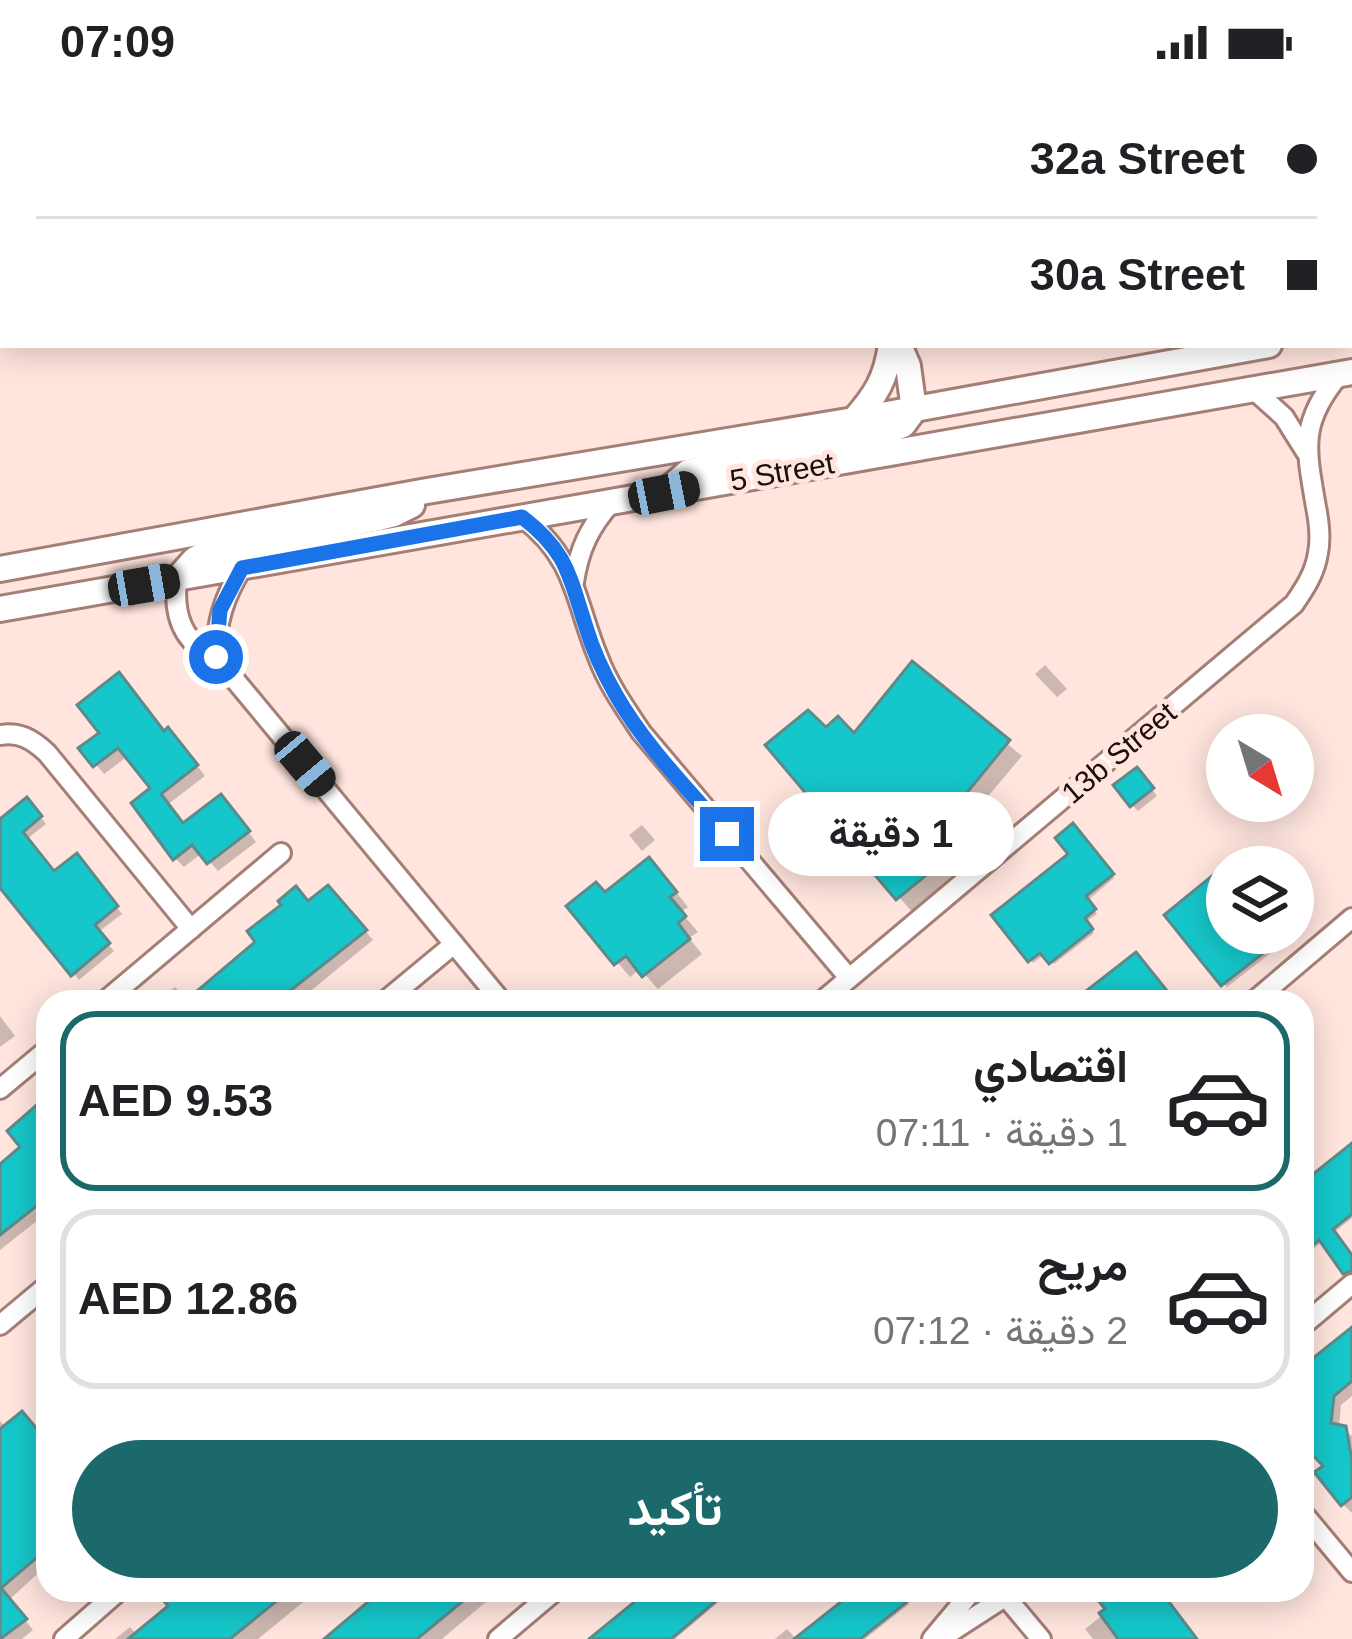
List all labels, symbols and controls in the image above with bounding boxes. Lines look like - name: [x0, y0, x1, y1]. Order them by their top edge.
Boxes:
- text: 07:09: [60, 16, 175, 67]
- text: 32a Street: [1030, 133, 1245, 184]
- text: 30a Street: [1030, 249, 1245, 300]
- street label: 5 Street: [727, 446, 837, 497]
- car: [625, 468, 703, 518]
- car: [105, 561, 183, 609]
- route start: [189, 630, 243, 684]
- street label: 13b Street: [1055, 695, 1183, 810]
- north arrow: [1206, 714, 1314, 822]
- map controls: [1206, 714, 1314, 954]
- car: [268, 725, 342, 803]
- callout: 1 دقيقة: [769, 792, 1015, 876]
- route end: [700, 807, 754, 861]
- text: 1 دقيقة: [829, 812, 953, 855]
- button: layers: [1206, 846, 1314, 954]
- text: اقتصادي: [973, 1041, 1128, 1092]
- icon: car: [1164, 1047, 1272, 1155]
- text: AED 9.53: [78, 1075, 273, 1126]
- text: 1 دقيقة · 07:11: [876, 1111, 1128, 1154]
- text: مريح: [1037, 1239, 1128, 1290]
- icon: car: [1164, 1245, 1272, 1353]
- text: AED 12.86: [78, 1273, 298, 1324]
- text: 2 دقيقة · 07:12: [873, 1309, 1128, 1352]
- button: تأكيد: [72, 1440, 1278, 1578]

